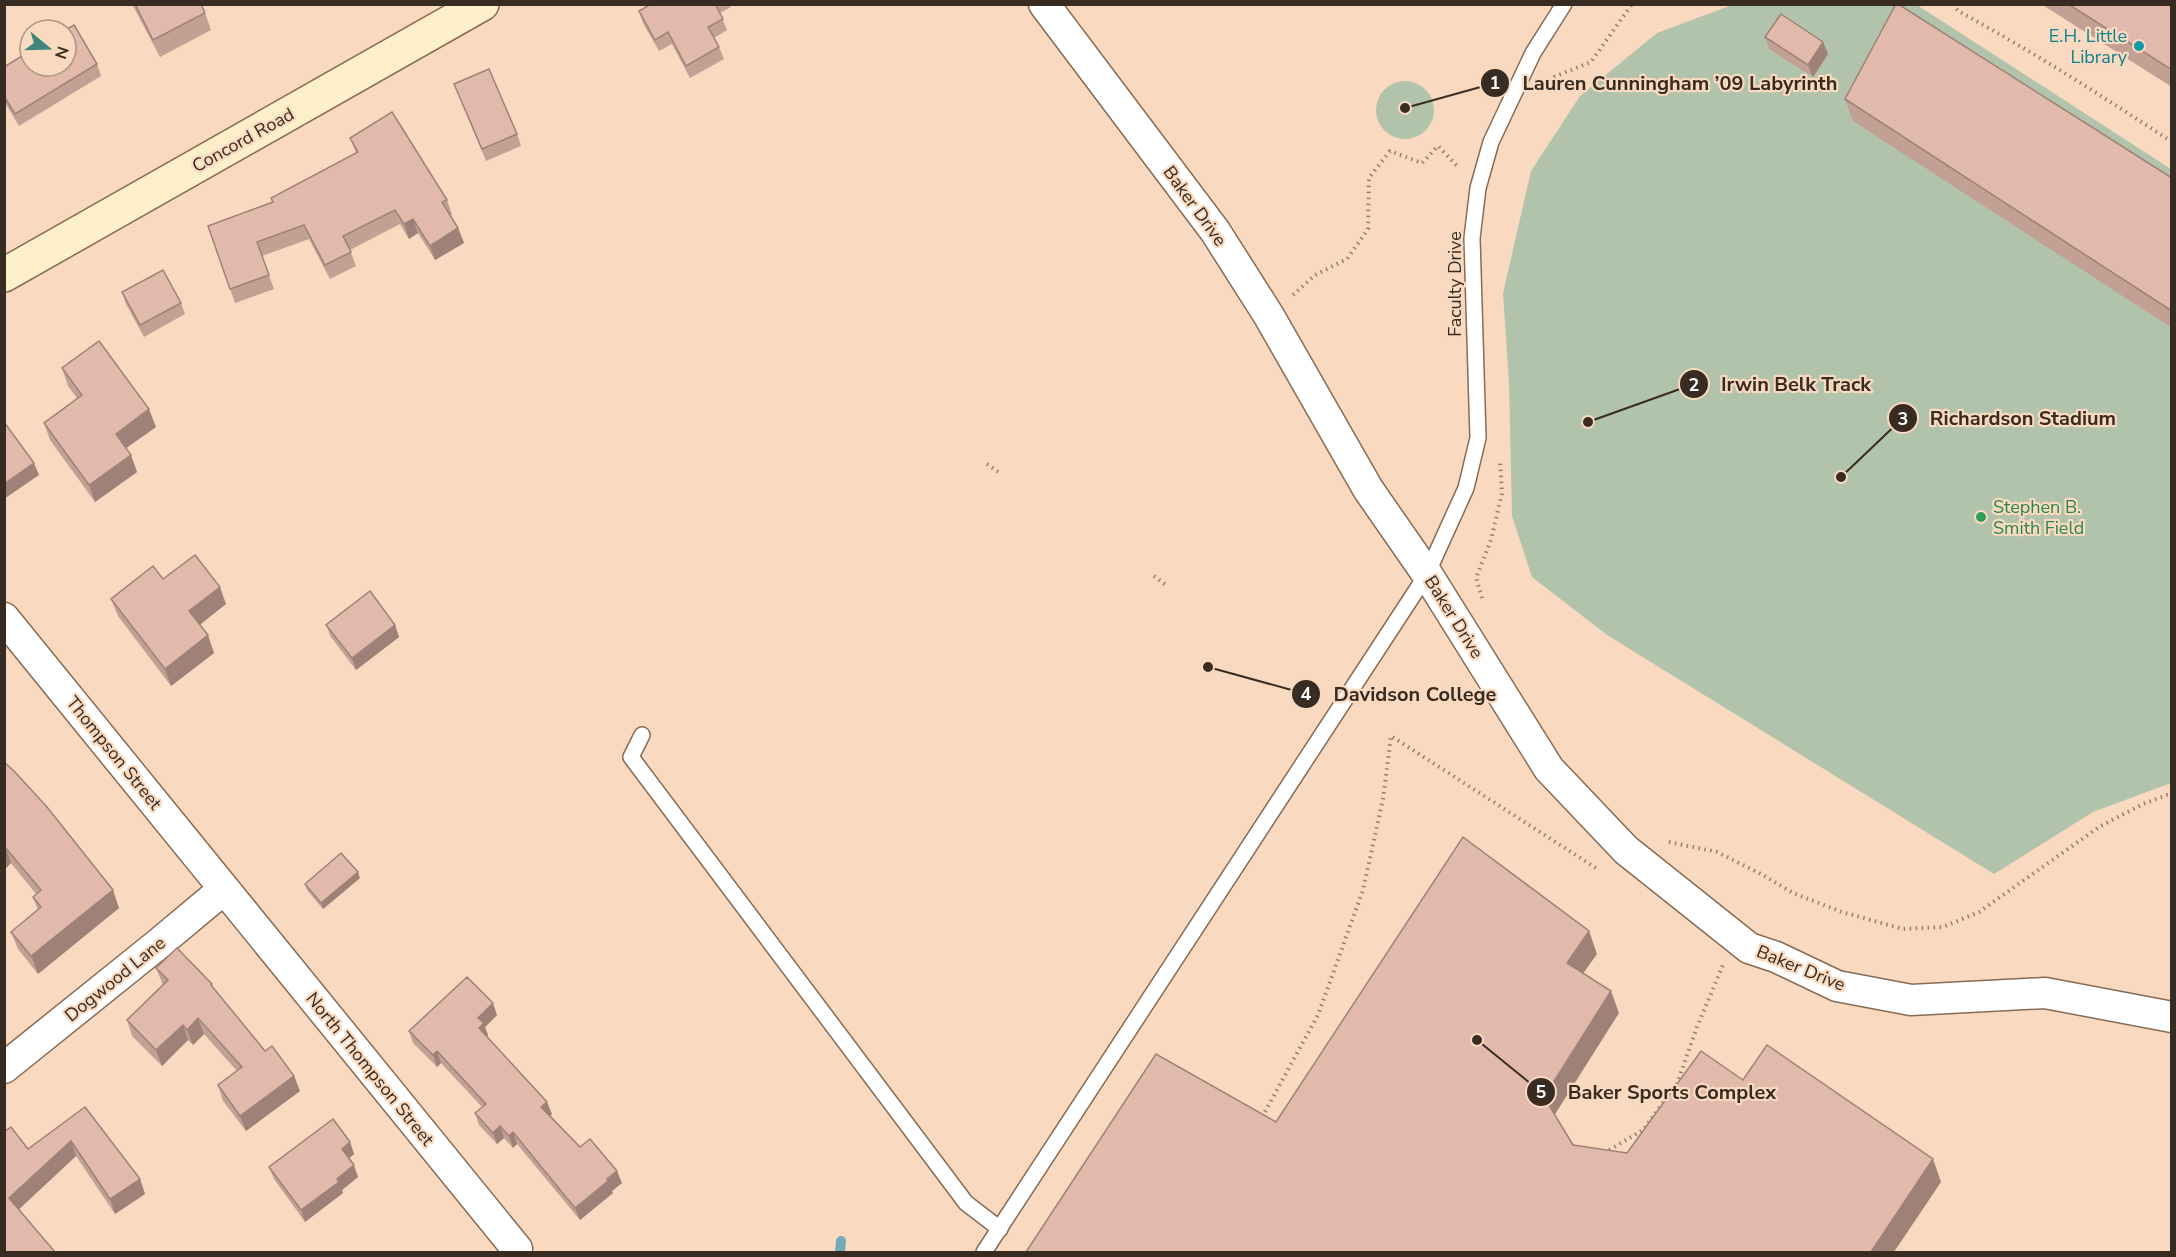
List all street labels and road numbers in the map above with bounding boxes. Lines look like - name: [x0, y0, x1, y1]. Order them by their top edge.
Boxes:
- street label: Concord Road: [188, 102, 298, 178]
- street label: Baker Drive: [1158, 161, 1232, 251]
- street label: Faculty Drive: [1443, 231, 1467, 337]
- street label: Baker Drive: [1419, 571, 1489, 663]
- street label: Thompson Street: [61, 691, 168, 815]
- street label: Dogwood Lane: [60, 931, 170, 1027]
- street label: Baker Drive: [1753, 939, 1849, 997]
- street label: North Thompson Street: [301, 987, 440, 1151]

